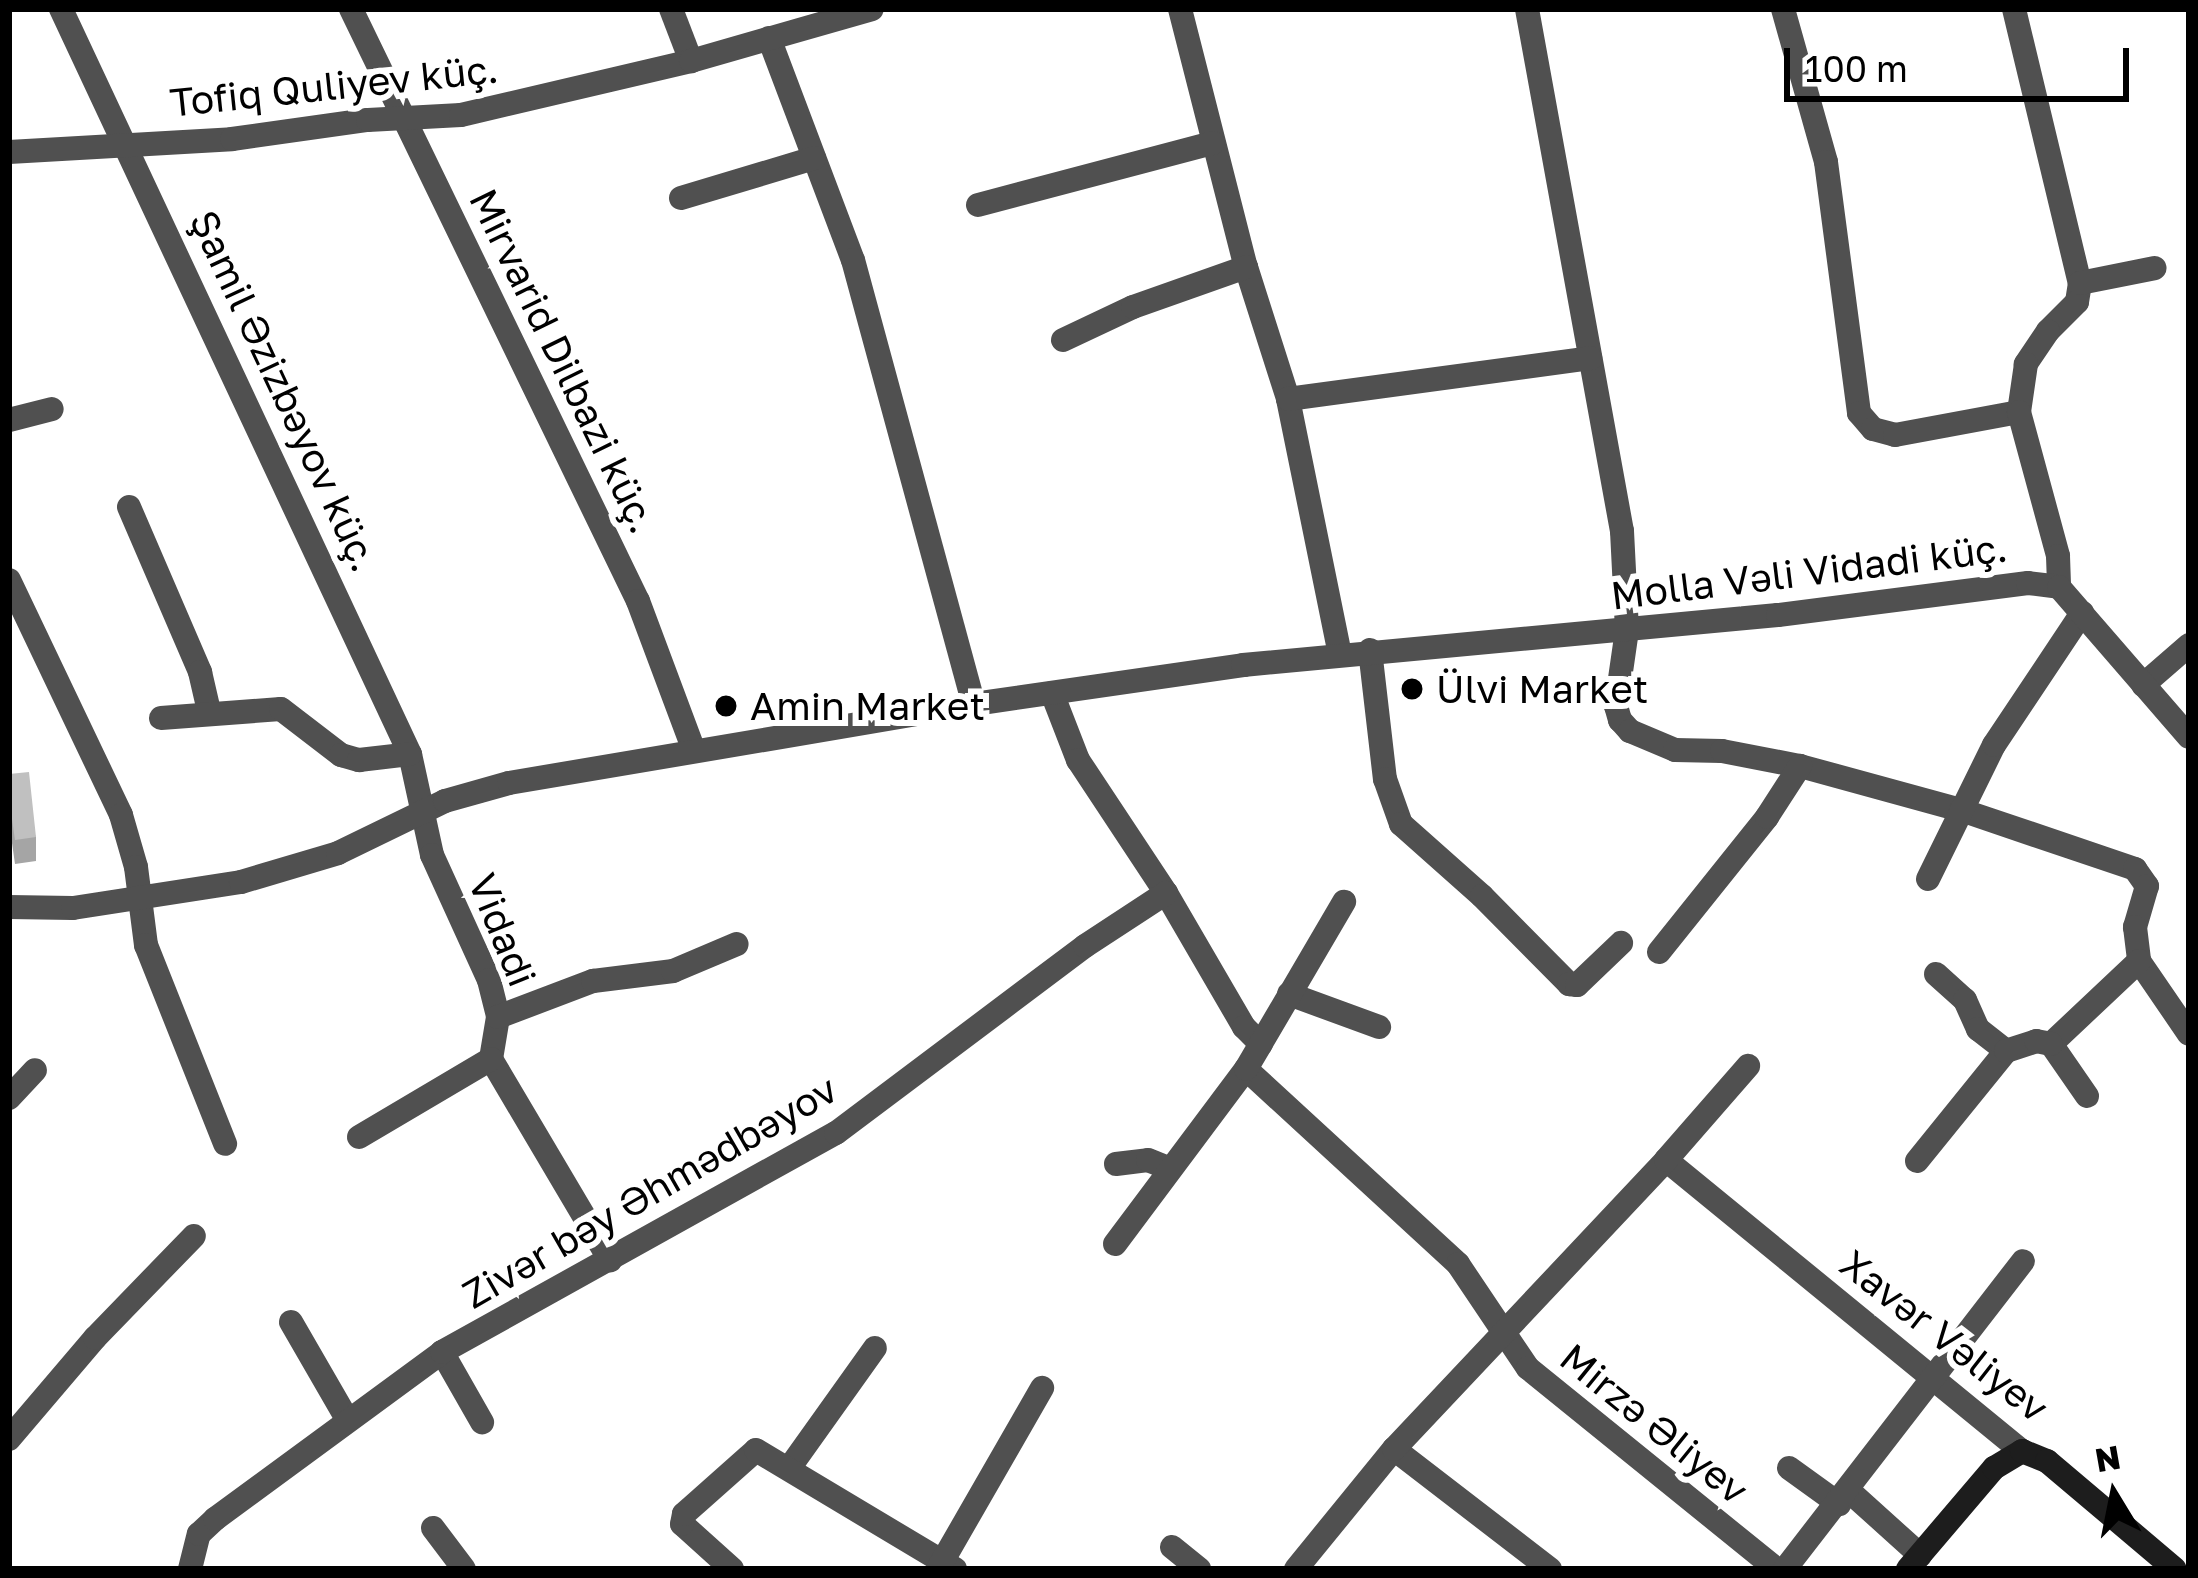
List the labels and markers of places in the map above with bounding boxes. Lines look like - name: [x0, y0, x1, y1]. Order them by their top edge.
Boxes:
- place label: Ülvi Market: [1436, 666, 1648, 712]
- marker: Ülvi Market: [1399, 676, 1425, 702]
- place label: Amin Market: [750, 683, 985, 729]
- marker: Amin Market: [713, 693, 739, 719]

